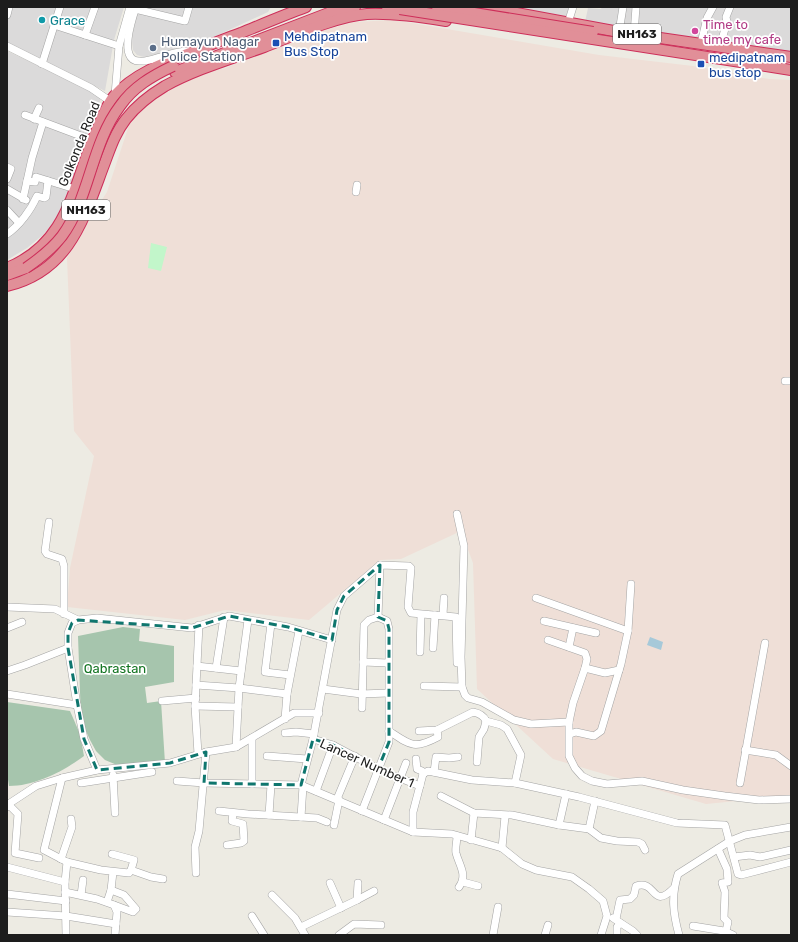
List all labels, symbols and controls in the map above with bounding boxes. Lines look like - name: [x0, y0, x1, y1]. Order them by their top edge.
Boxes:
- place label: Grace: [50, 13, 85, 28]
- marker: Grace: [37, 15, 47, 25]
- place label: Time to time my cafe: [703, 17, 781, 47]
- road number: NH163: [613, 24, 661, 44]
- marker: Time to time my cafe: [690, 26, 700, 36]
- place label: Mehdipatnam Bus Stop: [284, 29, 367, 59]
- place label: Humayun Nagar Police Station: [161, 34, 259, 64]
- marker: Mehdipatnam Bus Stop: [271, 38, 281, 48]
- marker: Humayun Nagar Police Station: [148, 43, 158, 53]
- place label: medipatnam bus stop: [709, 50, 785, 80]
- marker: medipatnam bus stop: [696, 59, 706, 69]
- street label: Golkonda Road: [55, 99, 103, 189]
- road number: NH163: [62, 200, 110, 220]
- park label: Qabrastan: [84, 661, 146, 676]
- street label: Lancer Number 1: [318, 736, 416, 790]

